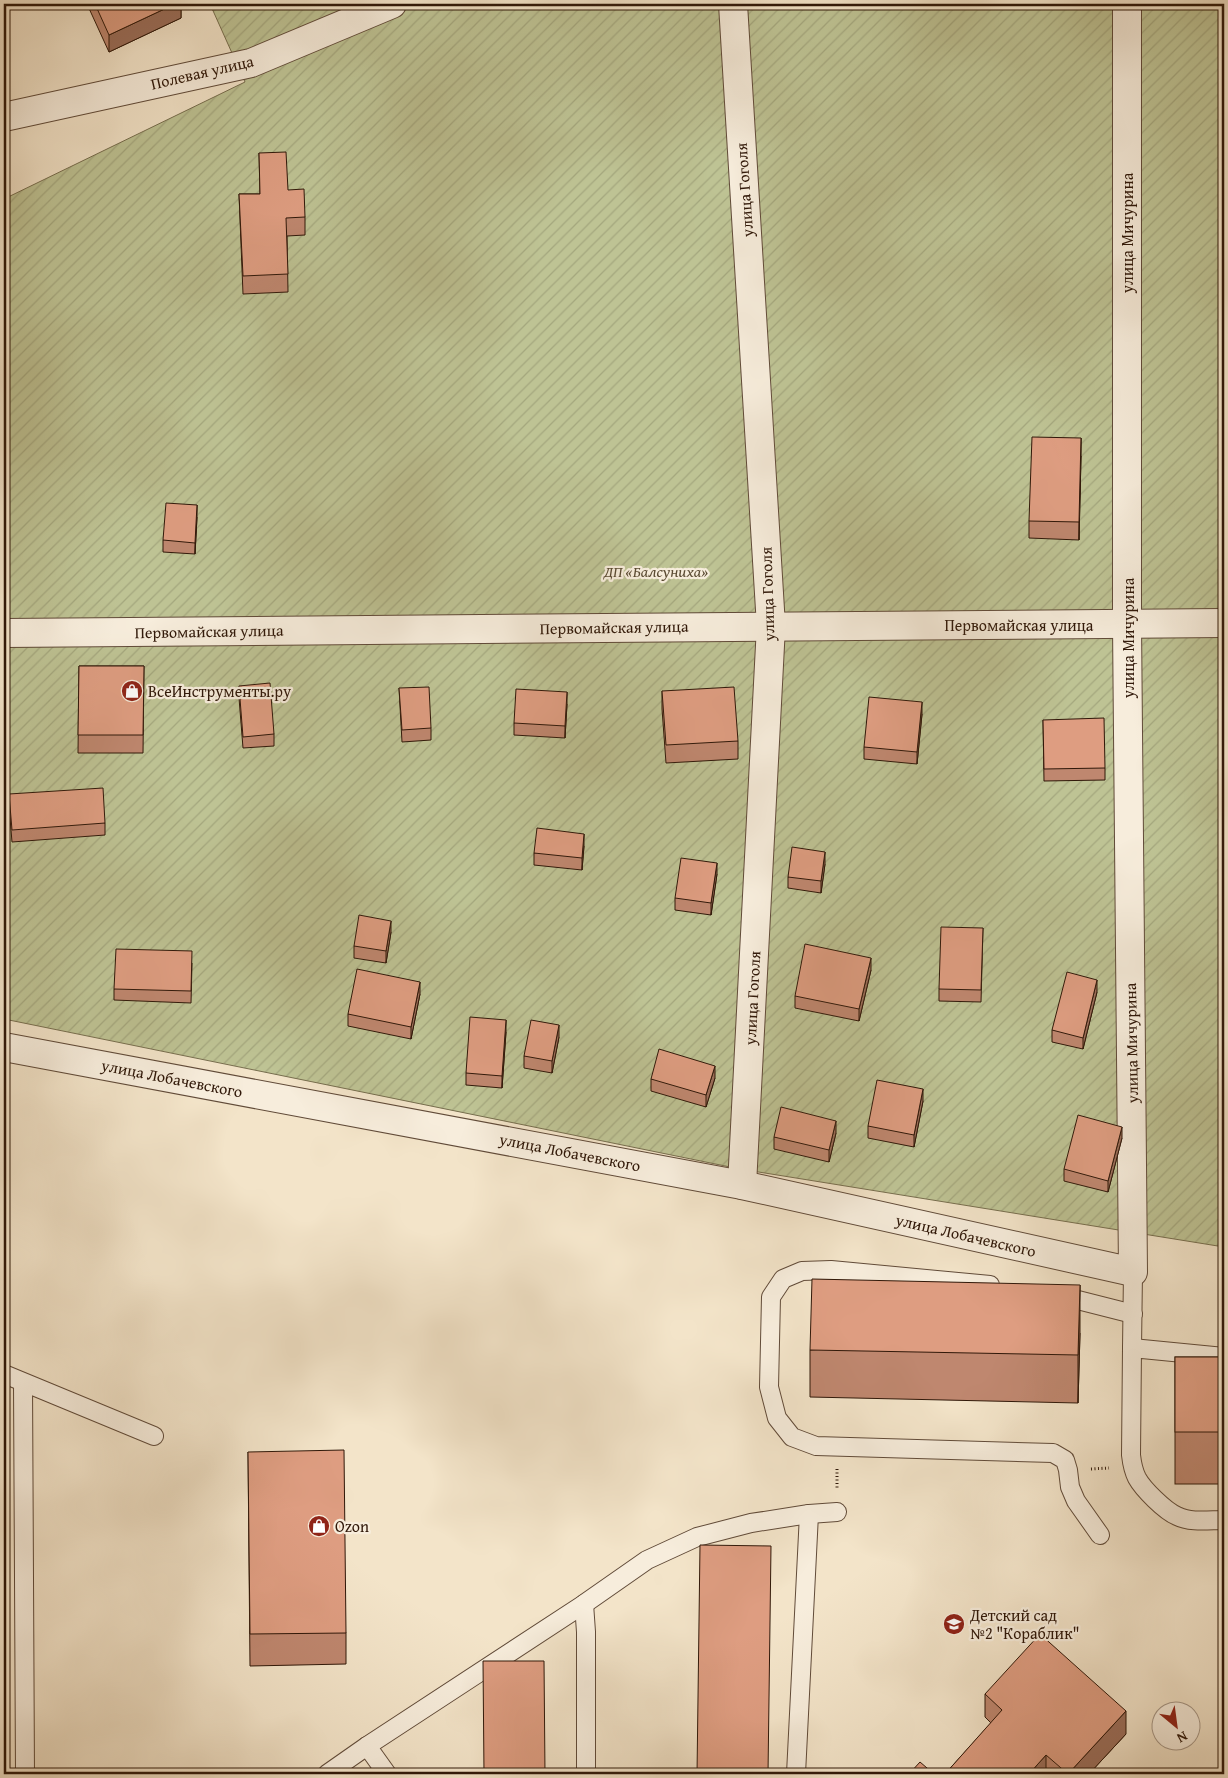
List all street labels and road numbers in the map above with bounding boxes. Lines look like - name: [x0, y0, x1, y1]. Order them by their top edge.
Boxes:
- street label: Полевая улица: [148, 48, 256, 96]
- street label: улица Гоголя: [729, 142, 759, 239]
- street label: улица Мичурина: [1115, 172, 1139, 294]
- street label: улица Гоголя: [753, 546, 781, 643]
- street label: улица Мичурина: [1116, 577, 1140, 699]
- street label: Первомайская улица: [945, 613, 1094, 637]
- street label: Первомайская улица: [539, 614, 689, 640]
- street label: Первомайская улица: [134, 618, 284, 644]
- street label: улица Гоголя: [737, 950, 766, 1047]
- street label: улица Мичурина: [1118, 982, 1144, 1104]
- street label: улица Лобачевского: [98, 1052, 245, 1103]
- street label: улица Лобачевского: [496, 1126, 643, 1177]
- street label: улица Лобачевского: [893, 1207, 1039, 1263]

